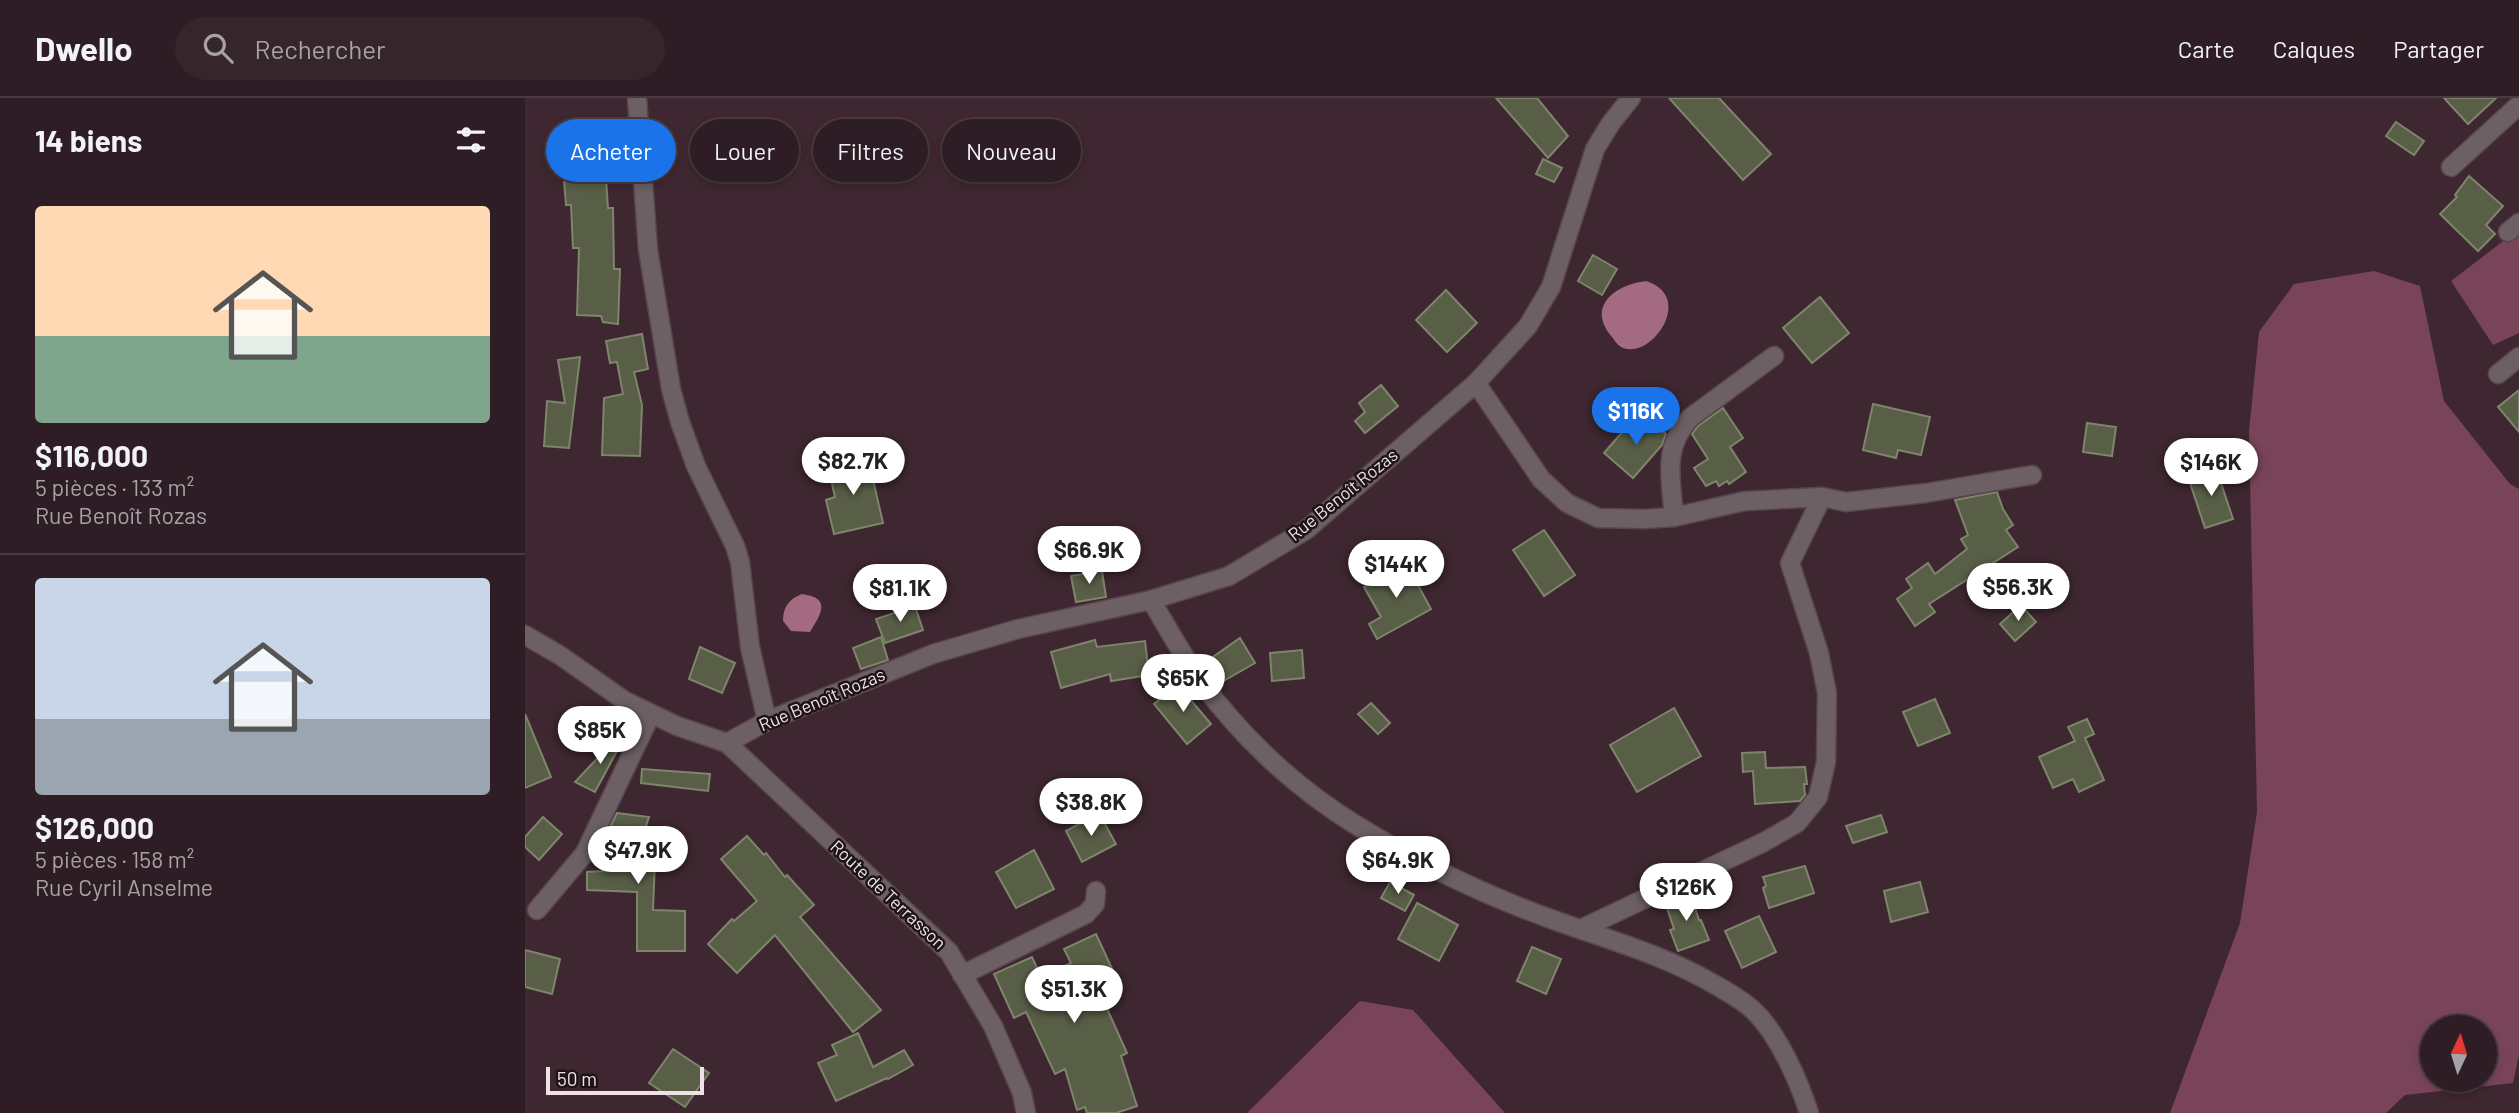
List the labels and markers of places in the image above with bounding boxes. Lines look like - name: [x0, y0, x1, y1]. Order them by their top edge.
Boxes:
- pin: $116K: [1587, 388, 1685, 447]
- pin: $82.7K: [796, 438, 910, 497]
- pin: $146K: [2162, 438, 2260, 498]
- pin: $66.9K: [1032, 526, 1146, 586]
- pin: $144K: [1347, 540, 1445, 600]
- pin: $81.1K: [843, 564, 957, 624]
- pin: $56.3K: [1961, 564, 2075, 623]
- pin: $65K: [1142, 654, 1224, 714]
- pin: $85K: [559, 706, 641, 766]
- pin: $38.8K: [1034, 778, 1148, 838]
- pin: $47.9K: [581, 826, 695, 886]
- pin: $64.9K: [1341, 836, 1455, 896]
- pin: $126K: [1637, 864, 1735, 923]
- pin: $51.3K: [1017, 965, 1131, 1025]

